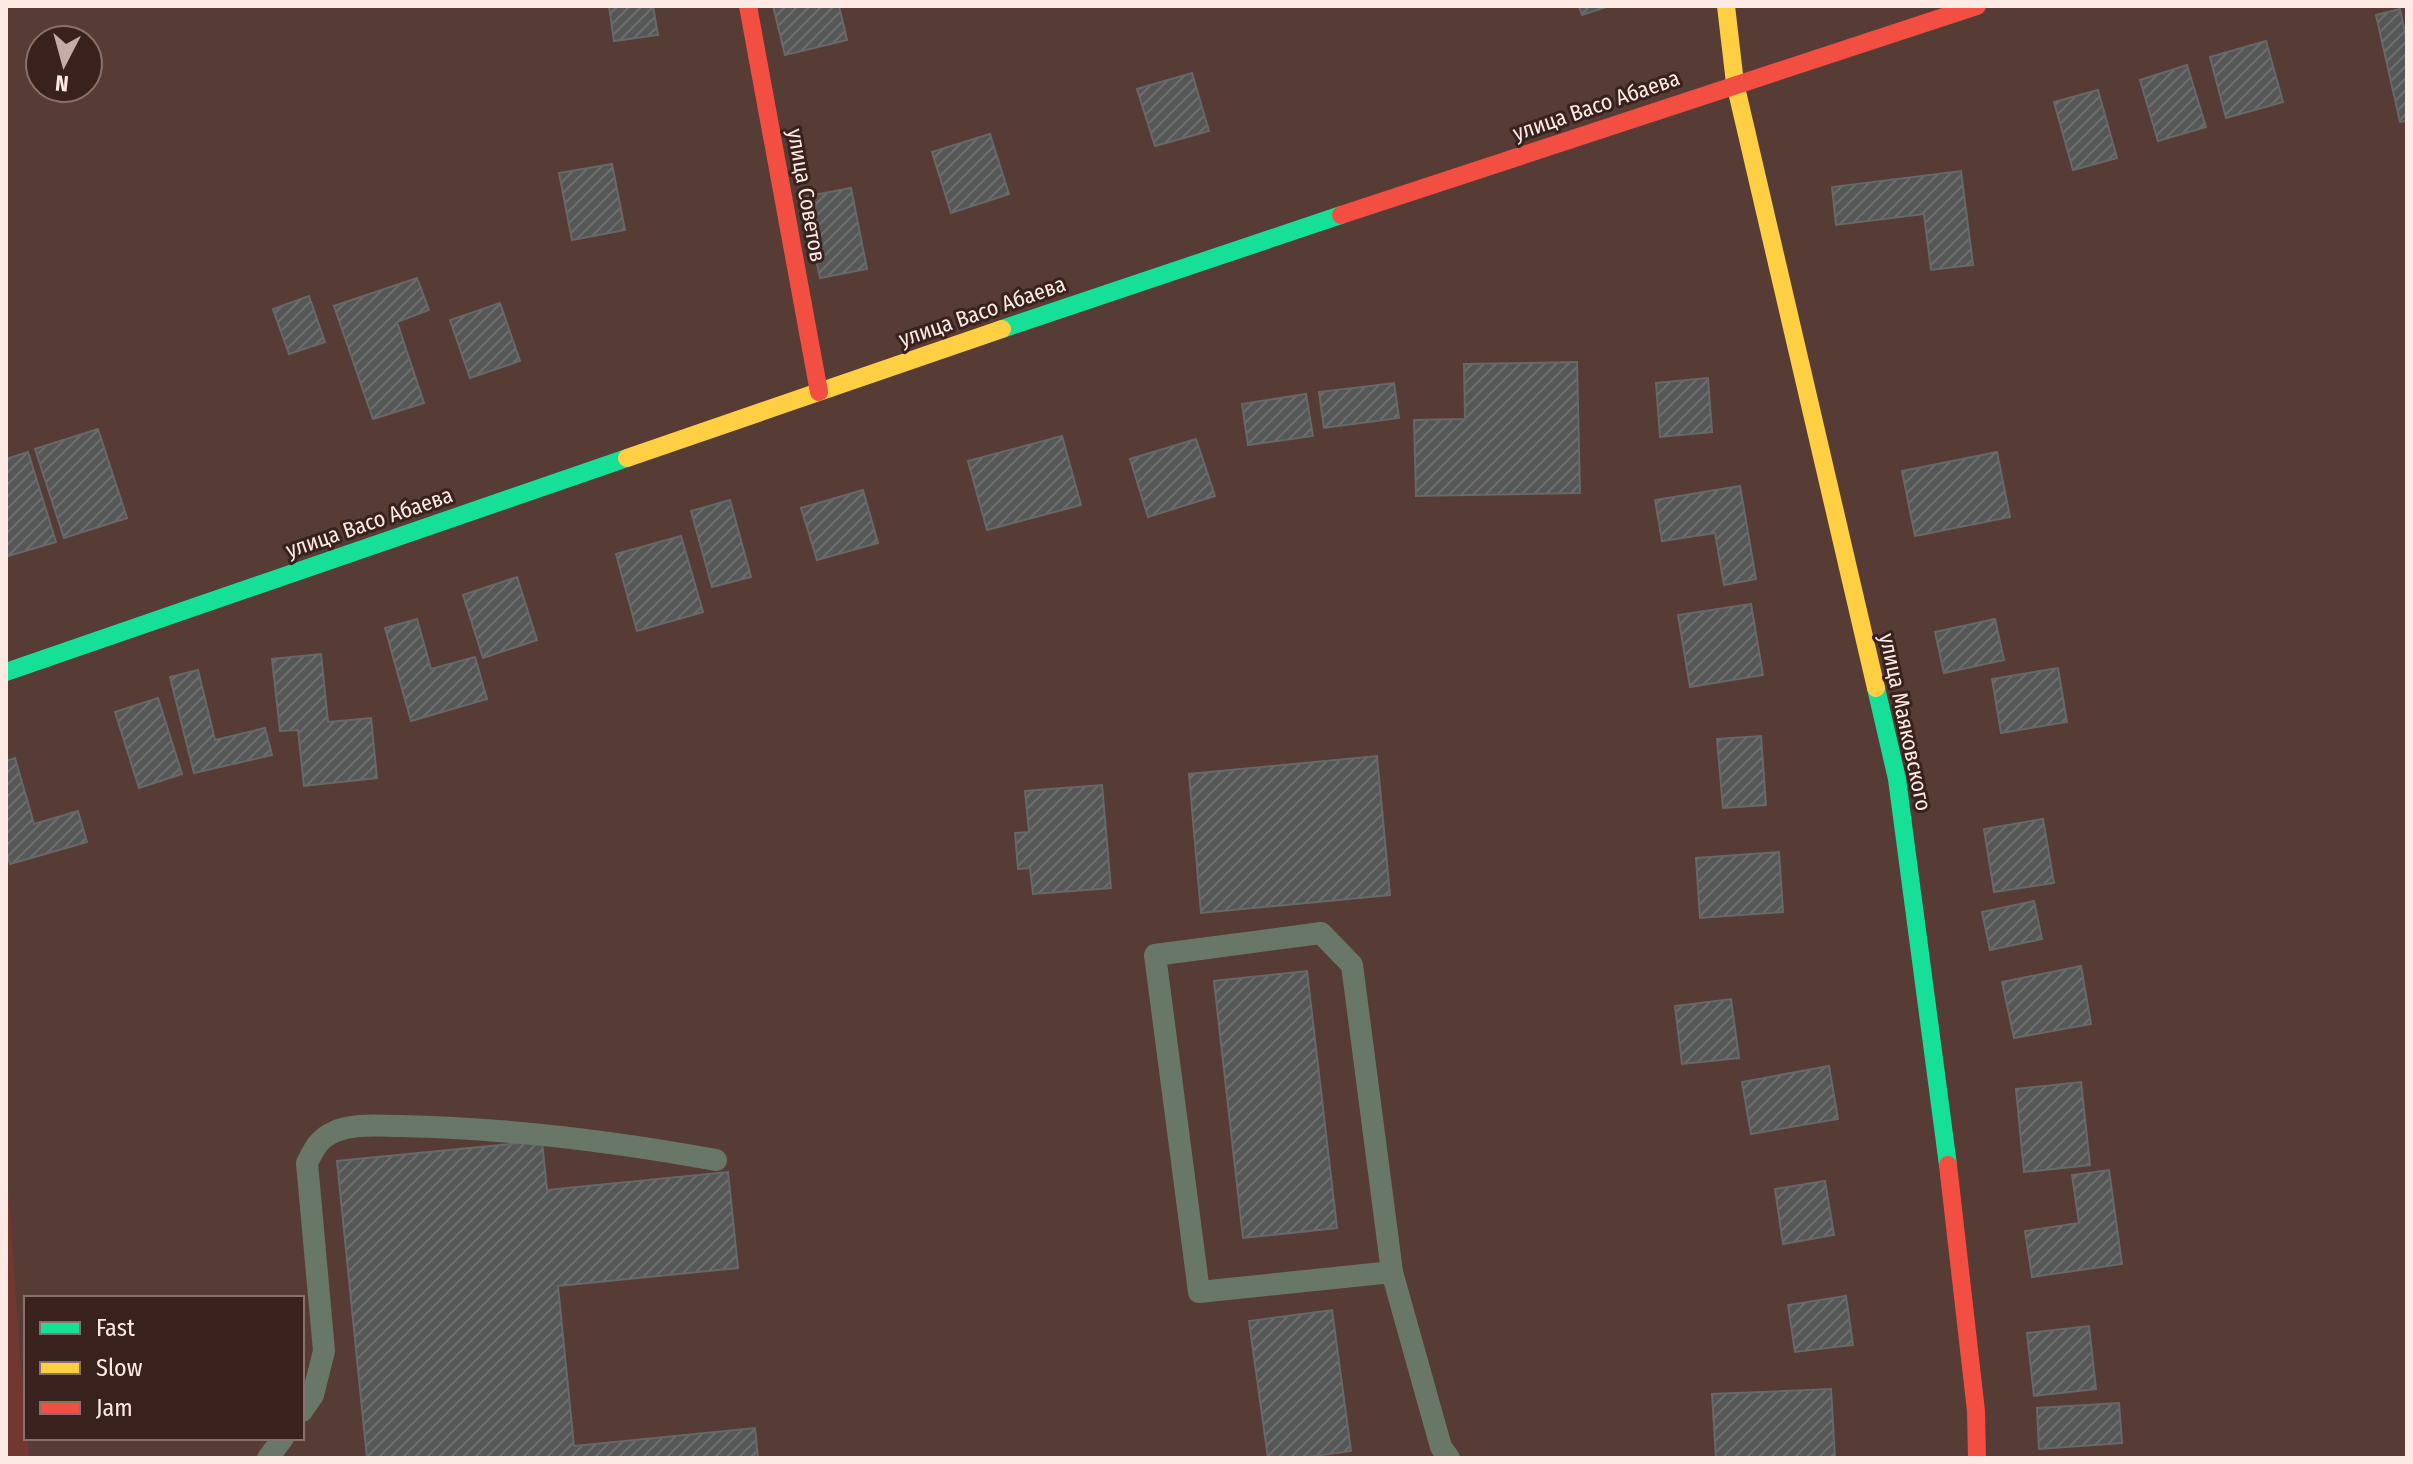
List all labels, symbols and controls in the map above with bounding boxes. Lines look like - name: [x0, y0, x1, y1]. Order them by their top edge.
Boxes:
- north arrow: [24, 24, 104, 104]
- street label: улица Васо Абаева: [1509, 64, 1683, 147]
- text: N: [54, 69, 70, 98]
- street label: улица Советов: [781, 126, 832, 264]
- street label: улица Васо Абаева: [895, 270, 1069, 353]
- street label: улица Васо Абаева: [282, 481, 456, 564]
- street label: улица Маяковского: [1873, 631, 1938, 813]
- legend: [24, 1296, 304, 1440]
- text: Fast: [96, 1314, 135, 1342]
- text: Slow: [96, 1354, 143, 1382]
- text: Jam: [96, 1394, 133, 1422]

